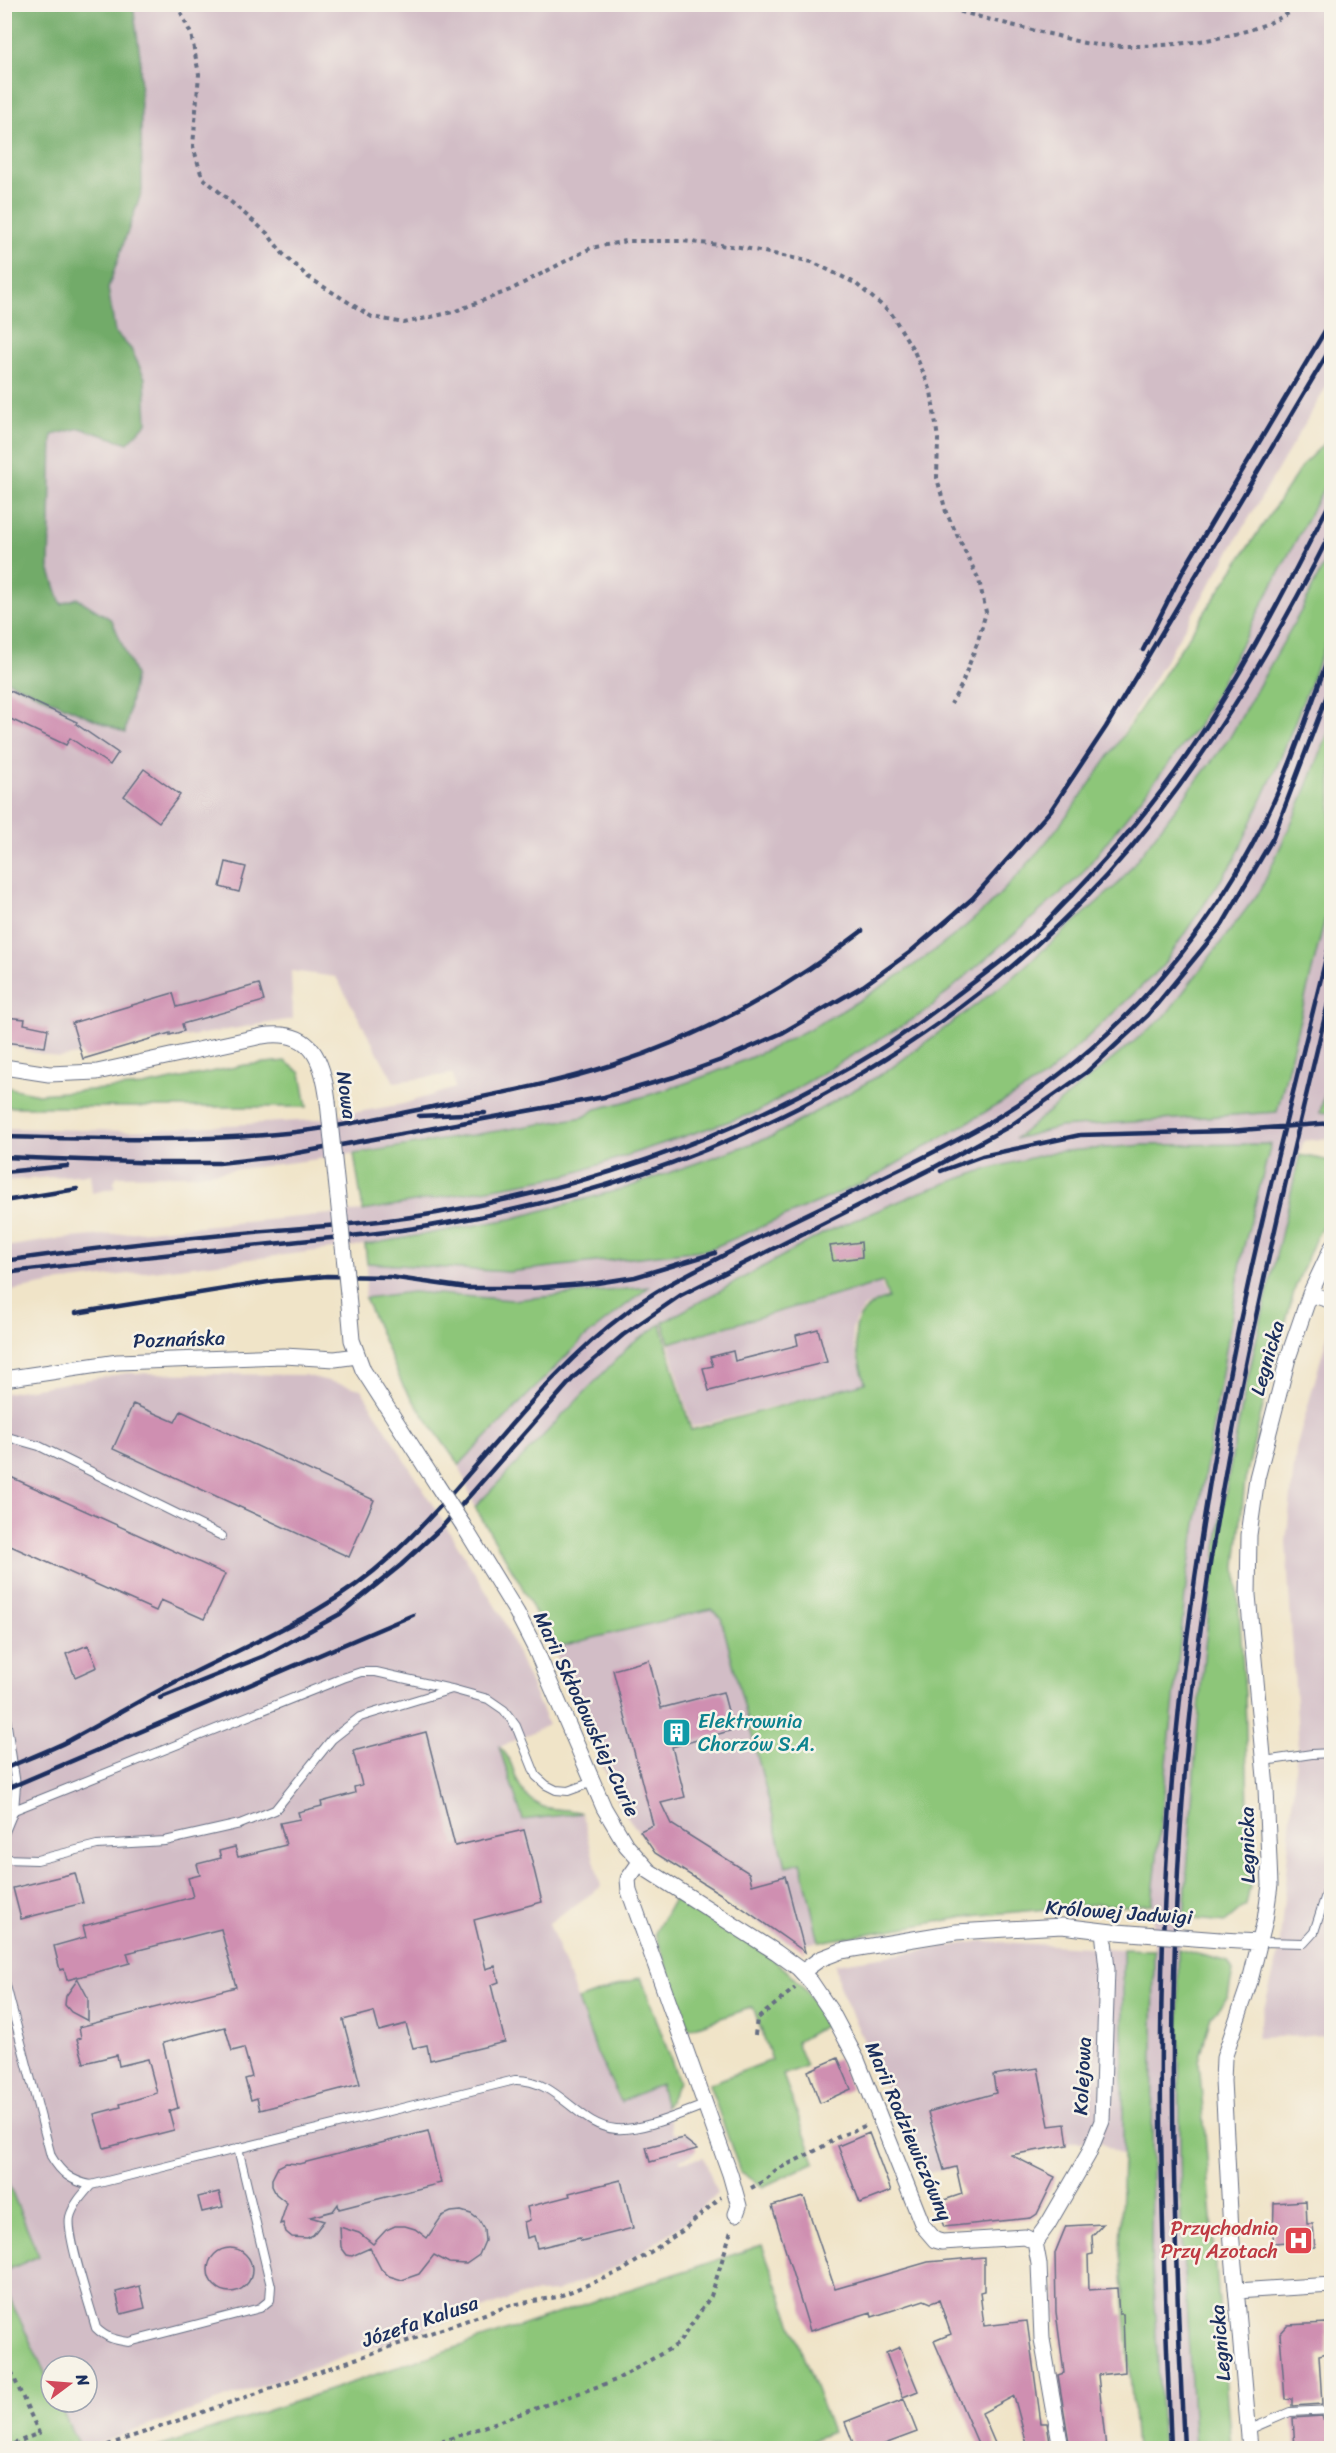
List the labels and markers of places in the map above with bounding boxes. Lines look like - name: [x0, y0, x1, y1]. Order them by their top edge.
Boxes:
- place label: Elektrownia Chorzów S.A.: [698, 1704, 816, 1762]
- building icon: Elektrownia Chorzów S.A.: [661, 1717, 693, 1749]
- place label: Przychodnia Przy Azotach: [1161, 2211, 1278, 2269]
- hospital icon: Przychodnia Przy Azotach: [1283, 2224, 1315, 2256]

